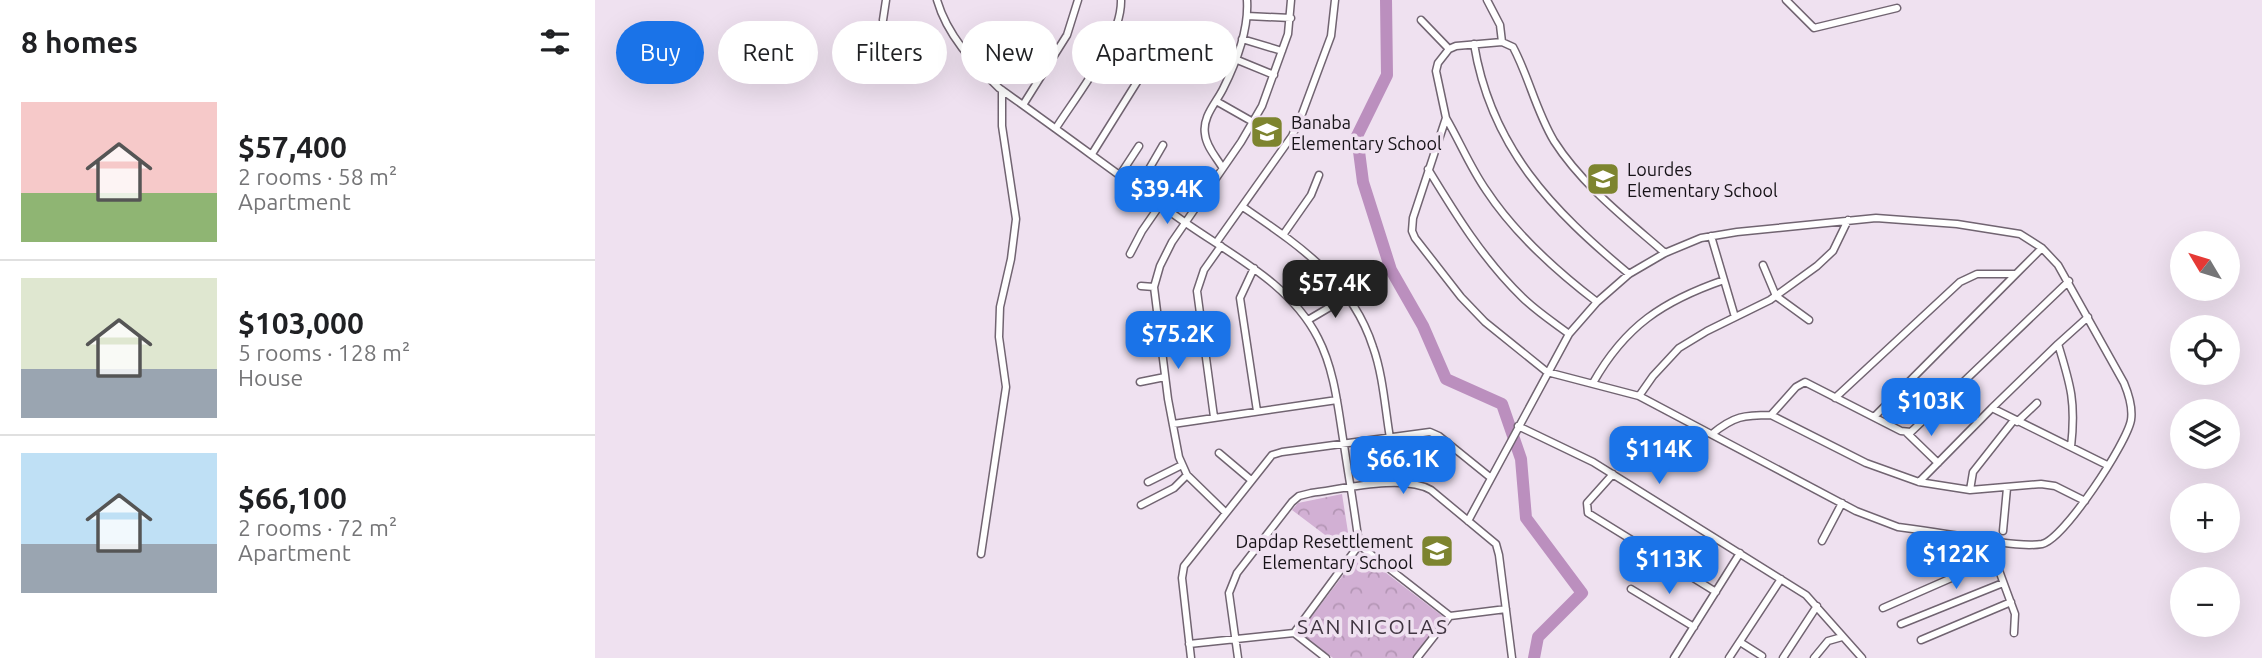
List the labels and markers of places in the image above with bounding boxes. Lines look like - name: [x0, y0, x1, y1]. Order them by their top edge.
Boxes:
- place label: Banaba Elementary School: [1291, 112, 1442, 153]
- school or university icon: Banaba Elementary School: [1248, 113, 1286, 151]
- place label: Lourdes Elementary School: [1627, 159, 1778, 200]
- school or university icon: Lourdes Elementary School: [1584, 160, 1622, 198]
- pin: $39.4K: [1110, 166, 1224, 226]
- pin: $57.4K: [1278, 260, 1392, 320]
- pin: $75.2K: [1121, 312, 1235, 371]
- pin: $103K: [1882, 378, 1980, 438]
- pin: $114K: [1610, 426, 1708, 486]
- pin: $66.1K: [1346, 436, 1460, 496]
- place label: Dapdap Resettlement Elementary School: [1236, 531, 1413, 572]
- school or university icon: Dapdap Resettlement Elementary School: [1418, 532, 1456, 570]
- pin: $122K: [1907, 532, 2005, 591]
- pin: $113K: [1620, 536, 1718, 596]

